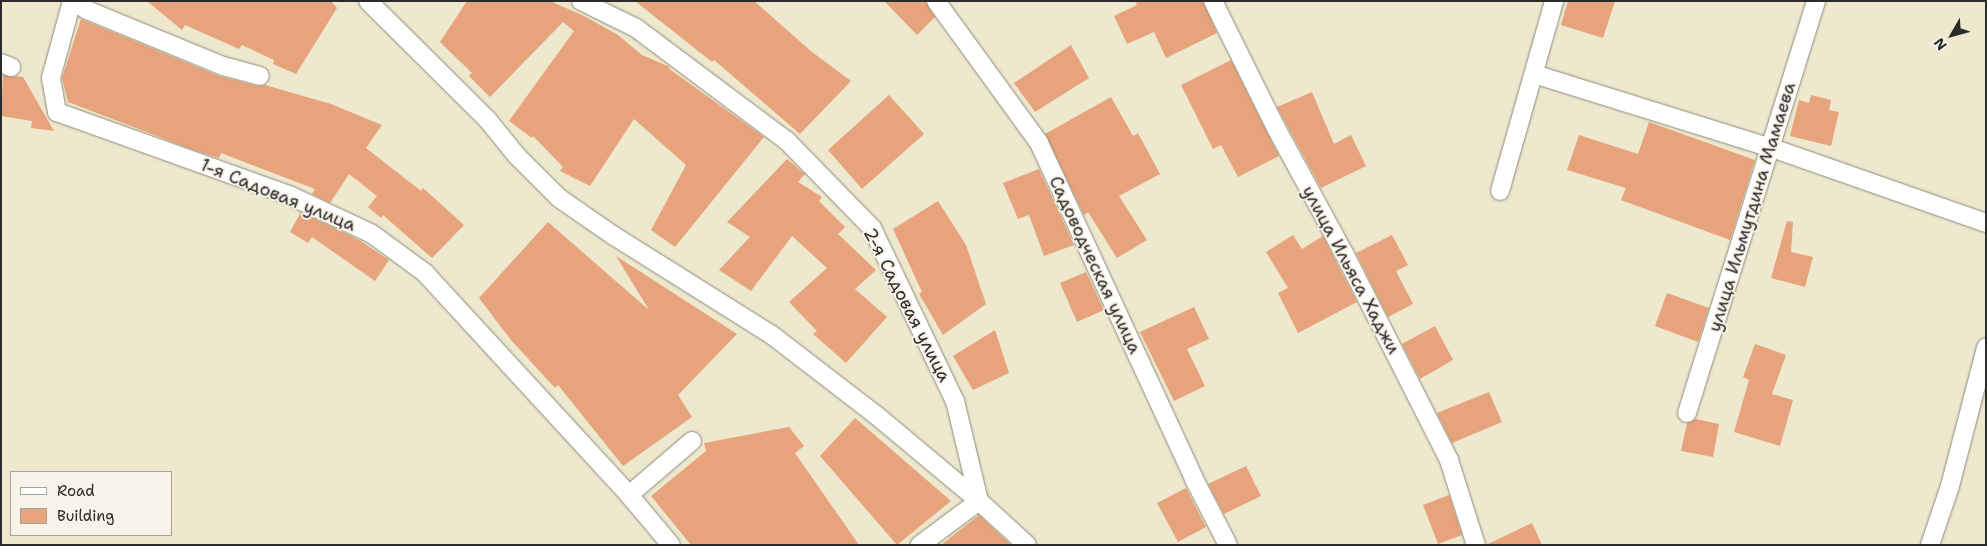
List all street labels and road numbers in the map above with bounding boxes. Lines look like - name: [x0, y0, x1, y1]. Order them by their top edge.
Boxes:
- street label: улица Ильмутдина Мамаева: [1704, 80, 1800, 334]
- street label: 1-я Садовая улица: [197, 154, 359, 236]
- street label: Садоводческая улица: [1044, 173, 1146, 357]
- street label: улица Ильяса Хаджи: [1297, 182, 1405, 358]
- street label: 2-я Садовая улица: [859, 224, 955, 386]

